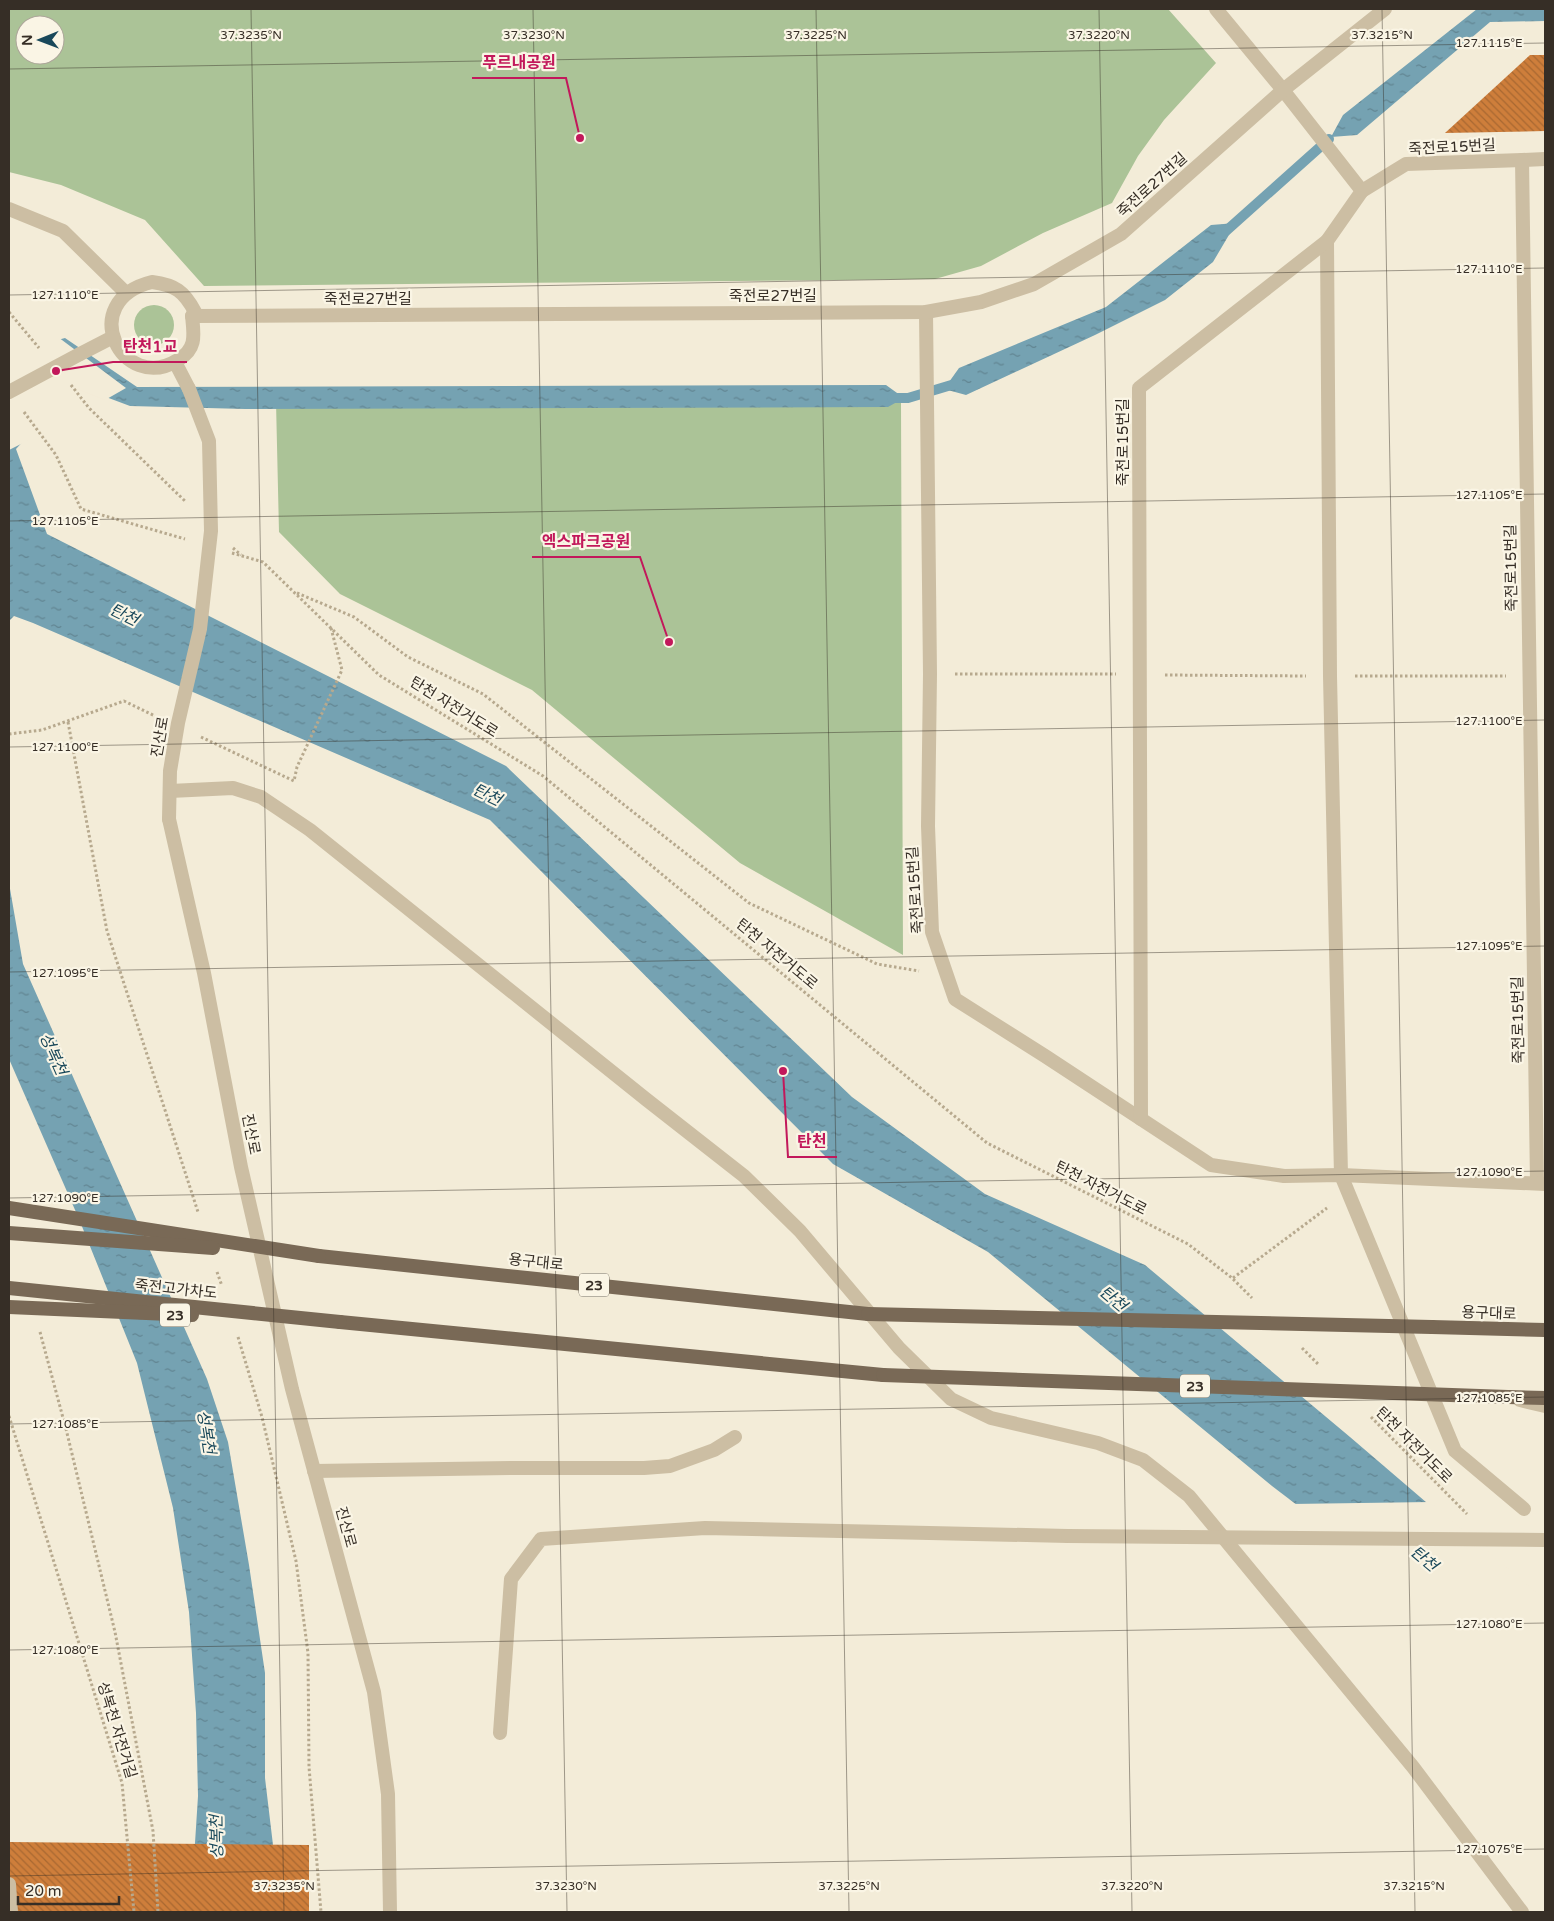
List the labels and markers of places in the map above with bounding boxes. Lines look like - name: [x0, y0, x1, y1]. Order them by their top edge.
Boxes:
- callout: 푸르내공원: [472, 47, 566, 78]
- callout: 탄천1교: [113, 331, 187, 362]
- callout: 엑스파크공원: [532, 526, 640, 557]
- callout: 탄천: [788, 1126, 837, 1157]

